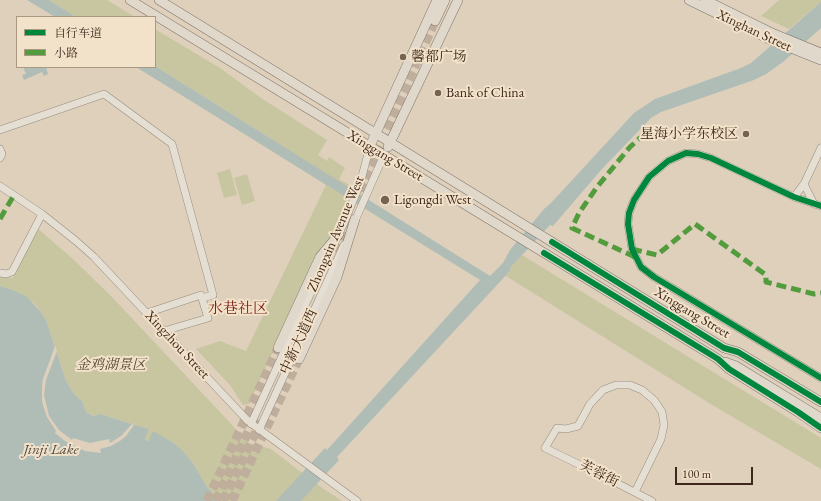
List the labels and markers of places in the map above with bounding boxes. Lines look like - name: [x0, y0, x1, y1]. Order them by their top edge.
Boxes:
- place label: 馨都广场: [411, 49, 467, 65]
- marker: 馨都广场: [398, 52, 408, 62]
- place label: Bank of China: [446, 85, 524, 101]
- marker: Bank of China: [433, 88, 443, 98]
- place label: 星海小学东校区: [640, 126, 738, 142]
- marker: 星海小学东校区: [741, 129, 751, 139]
- place label: Ligongdi West: [394, 192, 471, 208]
- marker: Ligongdi West: [379, 194, 391, 206]

